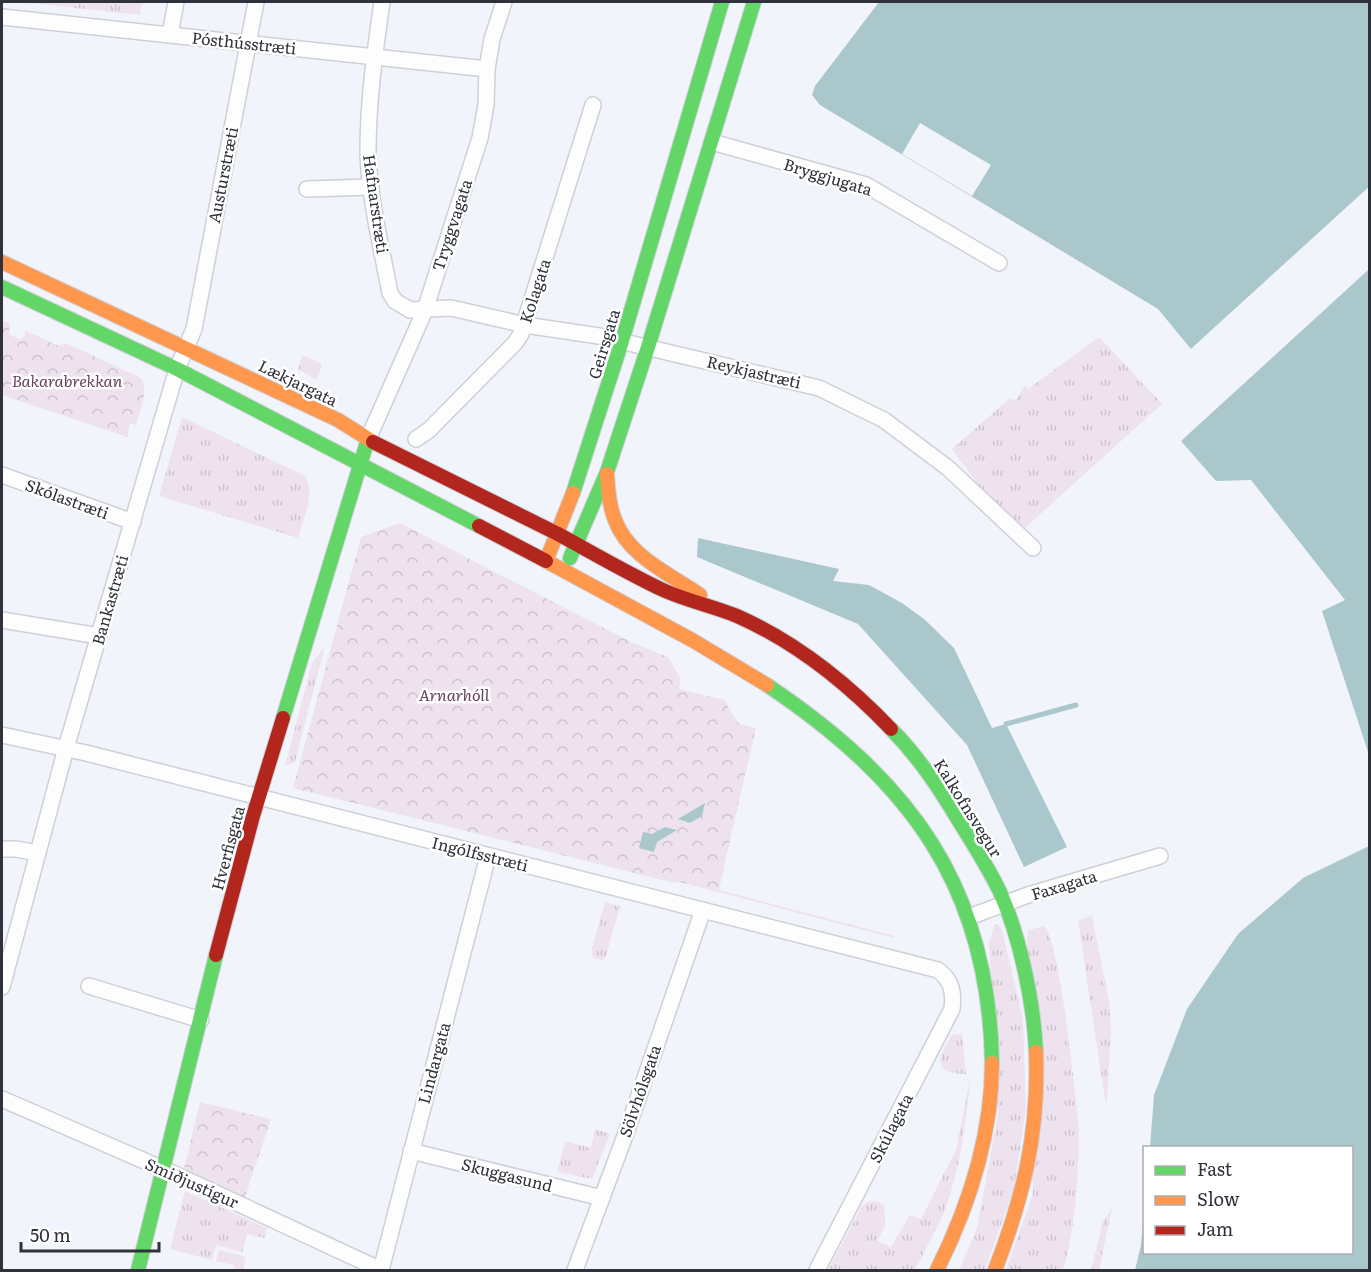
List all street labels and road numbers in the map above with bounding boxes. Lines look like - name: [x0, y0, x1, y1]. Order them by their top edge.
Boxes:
- street label: Pósthússtræti: [191, 25, 298, 59]
- street label: Austurstræti: [201, 125, 243, 225]
- street label: Bryggjugata: [781, 151, 876, 201]
- street label: Hafnarstræti: [358, 153, 396, 255]
- street label: Tryggvagata: [425, 175, 477, 274]
- street label: Kolagata: [512, 255, 556, 326]
- street label: Geirsgata: [581, 305, 625, 382]
- street label: Reykjastræti: [705, 349, 804, 394]
- street label: Lækjargata: [255, 353, 342, 412]
- street label: Skólastræti: [22, 472, 112, 524]
- street label: Bankastræti: [85, 552, 133, 648]
- street label: Kalkofnsvegur: [929, 753, 1009, 862]
- street label: Hverfisgata: [204, 802, 250, 893]
- street label: Ingólfsstræti: [429, 829, 531, 877]
- street label: Faxagata: [1028, 863, 1100, 905]
- street label: Lindargata: [411, 1019, 456, 1106]
- street label: Sölvhólsgata: [612, 1041, 666, 1140]
- street label: Skúlagata: [862, 1088, 918, 1166]
- street label: Smiðjustígur: [142, 1151, 243, 1214]
- street label: Skuggasund: [459, 1151, 555, 1197]

